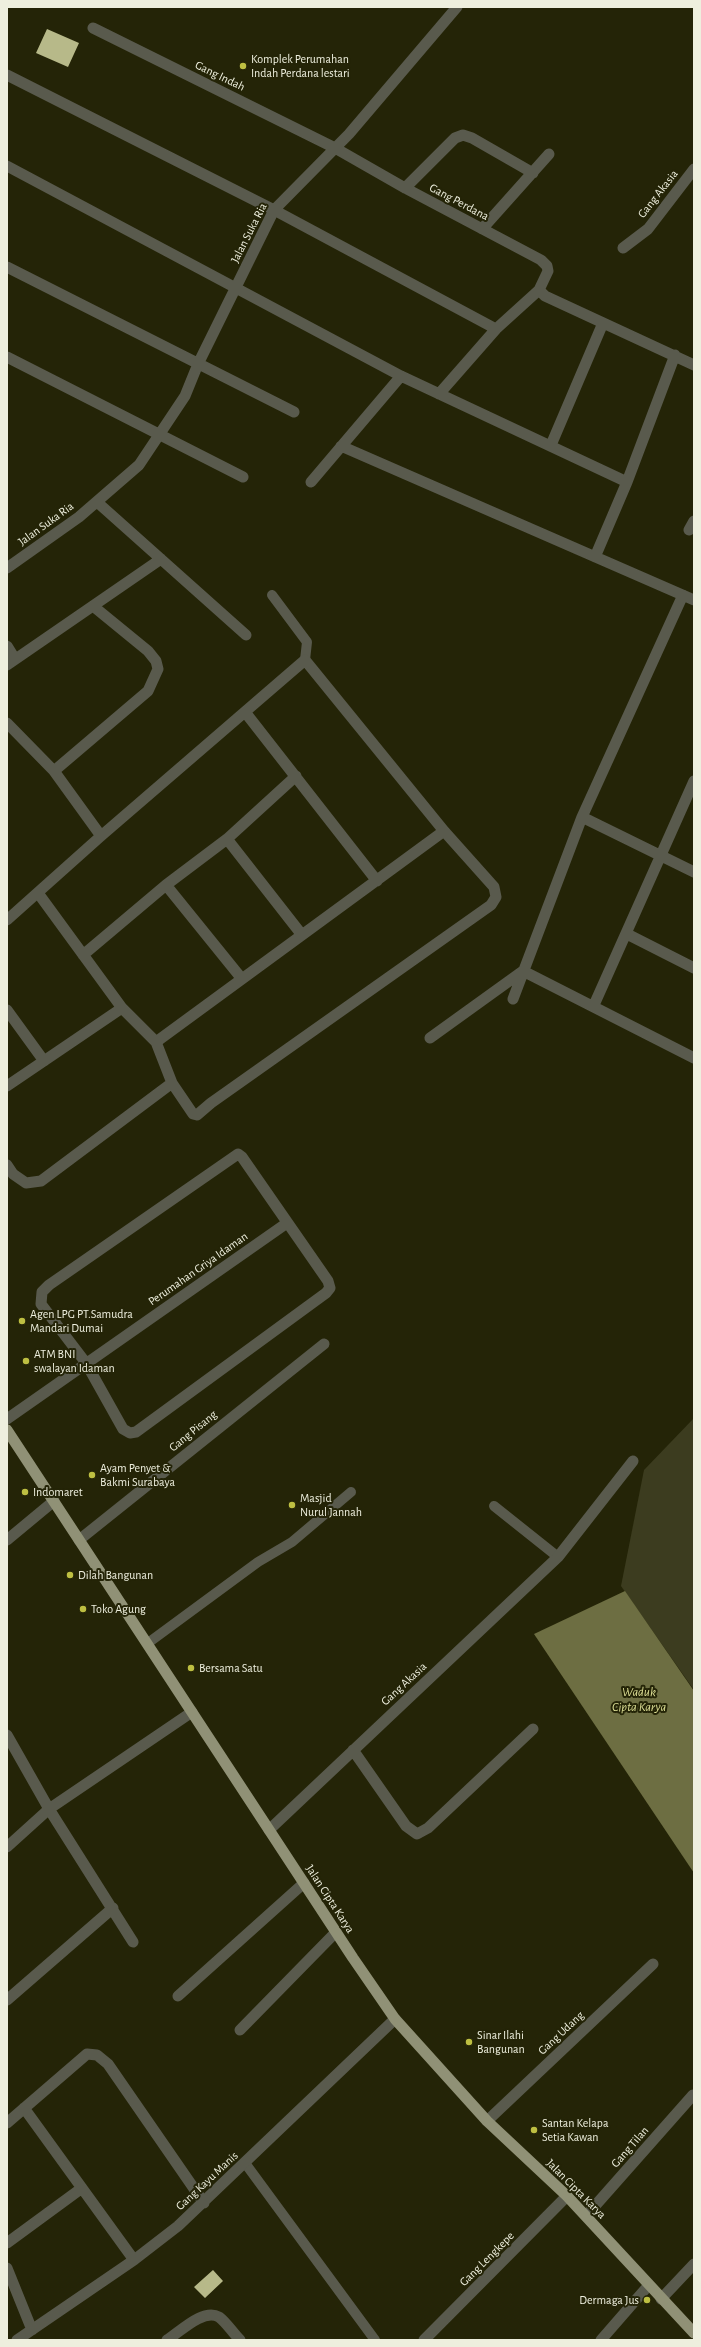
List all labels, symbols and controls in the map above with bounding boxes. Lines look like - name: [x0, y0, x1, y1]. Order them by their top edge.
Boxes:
- place label: Komplek Perumahan Indah Perdana lestari: [251, 52, 350, 80]
- street label: Gang Indah: [193, 58, 247, 94]
- marker: Komplek Perumahan Indah Perdana lestari: [238, 61, 248, 71]
- street label: Gang Akasia: [635, 167, 681, 221]
- street label: Gang Perdana: [427, 180, 491, 224]
- street label: Jalan Suka Ria: [228, 201, 270, 265]
- street label: Jalan Suka Ria: [15, 499, 77, 549]
- street label: Perumahan Griya Idaman: [145, 1229, 251, 1309]
- place label: Agen LPG PT.Samudra Mandari Dumai: [30, 1307, 133, 1335]
- marker: Agen LPG PT.Samudra Mandari Dumai: [17, 1316, 27, 1326]
- place label: ATM BNI swalayan Idaman: [34, 1347, 115, 1375]
- marker: ATM BNI swalayan Idaman: [21, 1356, 31, 1366]
- street label: Gang Pisang: [166, 1407, 220, 1455]
- place label: Ayam Penyet & Bakmi Surabaya: [100, 1461, 175, 1489]
- marker: Ayam Penyet & Bakmi Surabaya: [87, 1470, 97, 1480]
- place label: Indomaret: [33, 1485, 83, 1499]
- marker: Indomaret: [20, 1487, 30, 1497]
- place label: Masjid Nurul Jannah: [300, 1491, 362, 1519]
- marker: Masjid Nurul Jannah: [287, 1500, 297, 1510]
- place label: Dilah Bangunan: [78, 1568, 153, 1582]
- marker: Dilah Bangunan: [65, 1570, 75, 1580]
- place label: Toko Agung: [91, 1602, 146, 1616]
- marker: Toko Agung: [78, 1604, 88, 1614]
- street label: Gang Akasia: [378, 1659, 430, 1709]
- place label: Bersama Satu: [199, 1661, 263, 1675]
- marker: Bersama Satu: [186, 1663, 196, 1673]
- water label: Waduk Cipta Karya: [612, 1684, 666, 1715]
- street label: Jalan Cipta Karya: [303, 1862, 357, 1936]
- street label: Gang Udang: [535, 2008, 587, 2058]
- place label: Sinar Ilahi Bangunan: [477, 2028, 525, 2056]
- marker: Sinar Ilahi Bangunan: [464, 2037, 474, 2047]
- place label: Santan Kelapa Setia Kawan: [542, 2116, 608, 2144]
- street label: Gang Tilan: [608, 2123, 652, 2171]
- marker: Santan Kelapa Setia Kawan: [529, 2125, 539, 2135]
- street label: Gang Kayu Manis: [173, 2148, 241, 2214]
- street label: Jalan Cipta Karya: [543, 2156, 609, 2222]
- street label: Gang Lengkepe: [457, 2229, 517, 2289]
- place label: Dermaga Jus: [579, 2293, 639, 2307]
- marker: Dermaga Jus: [642, 2295, 652, 2305]

